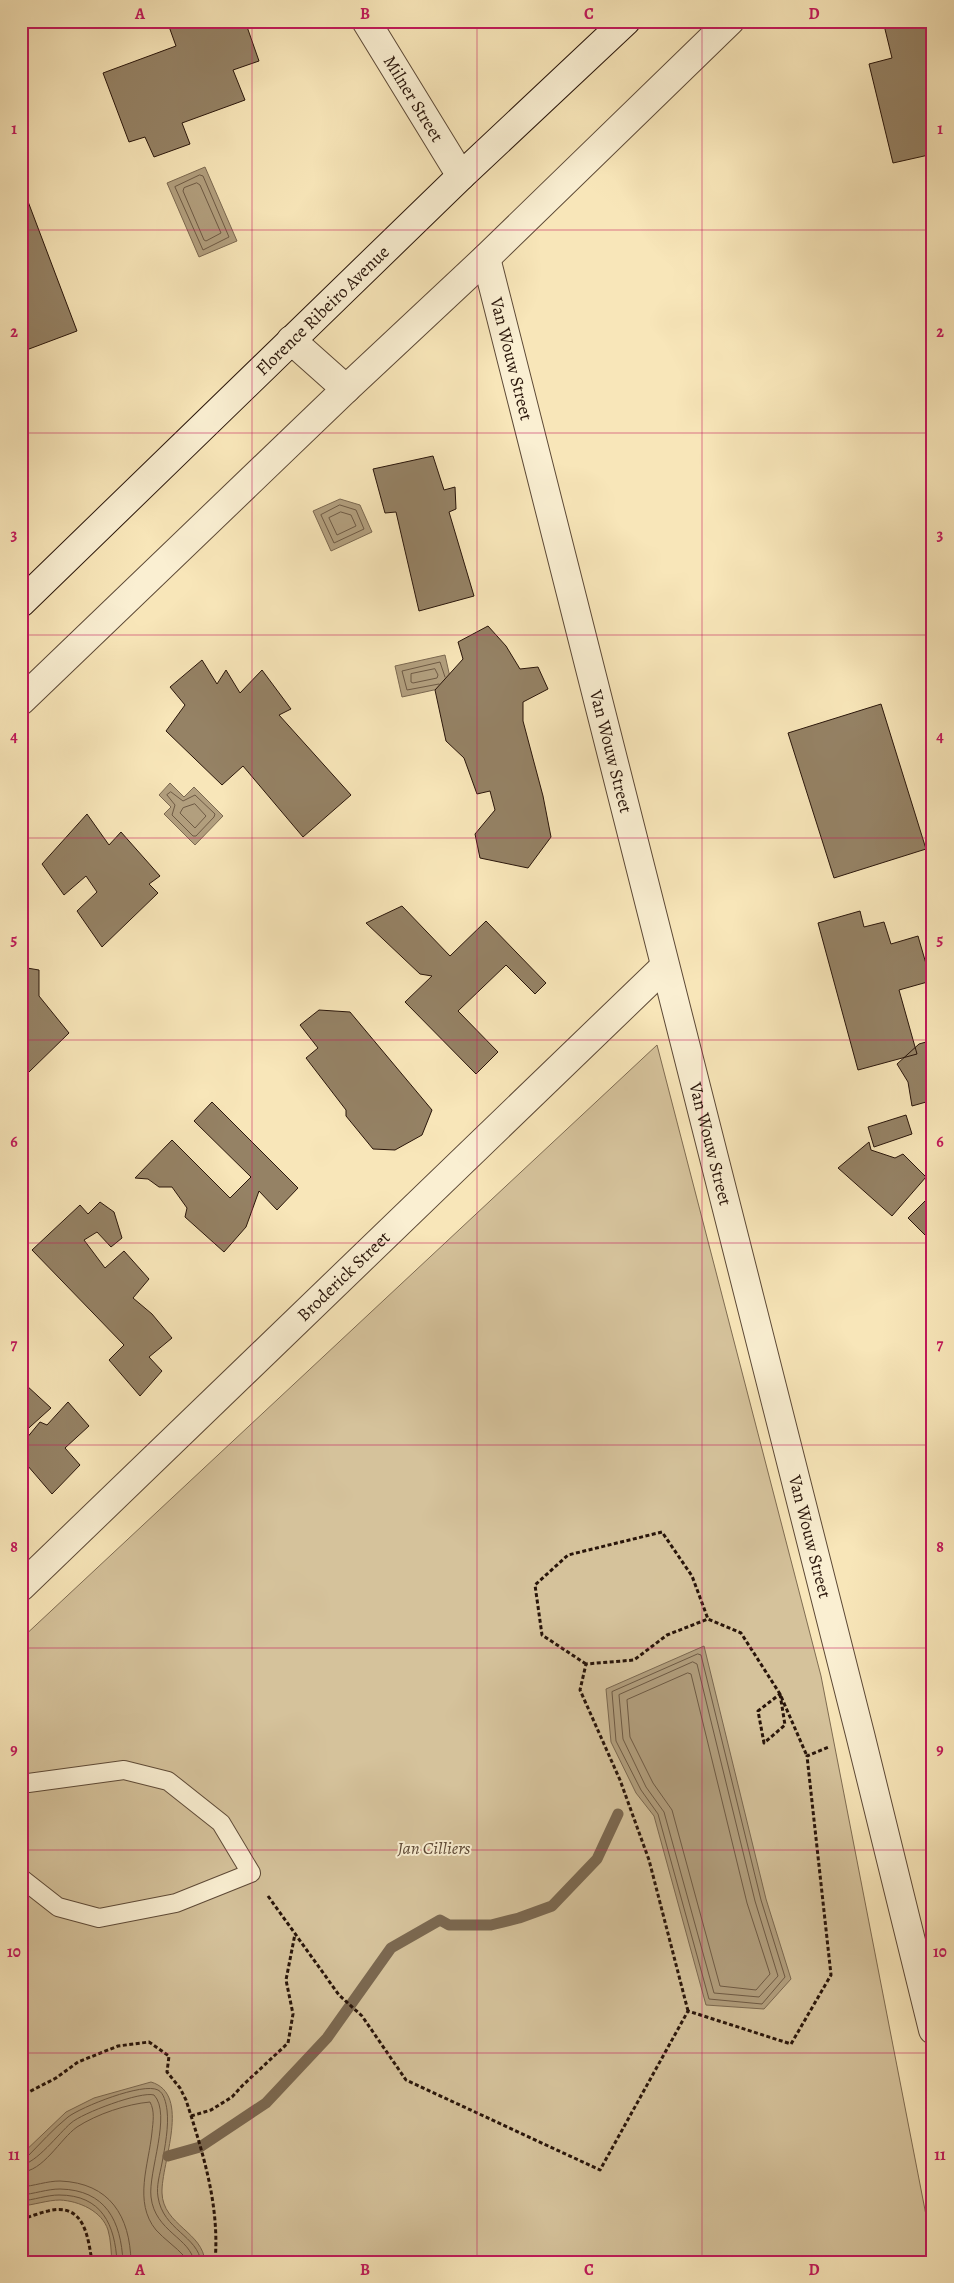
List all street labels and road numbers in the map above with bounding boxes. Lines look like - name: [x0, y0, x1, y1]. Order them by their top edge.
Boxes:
- street label: Milner Street: [378, 51, 449, 146]
- street label: Florence Ribeiro Avenue: [250, 240, 394, 381]
- street label: Van Wouw Street: [484, 294, 539, 423]
- street label: Van Wouw Street: [584, 686, 638, 816]
- street label: Van Wouw Street: [683, 1079, 738, 1208]
- street label: Broderick Street: [292, 1226, 395, 1326]
- street label: Van Wouw Street: [783, 1472, 837, 1601]

